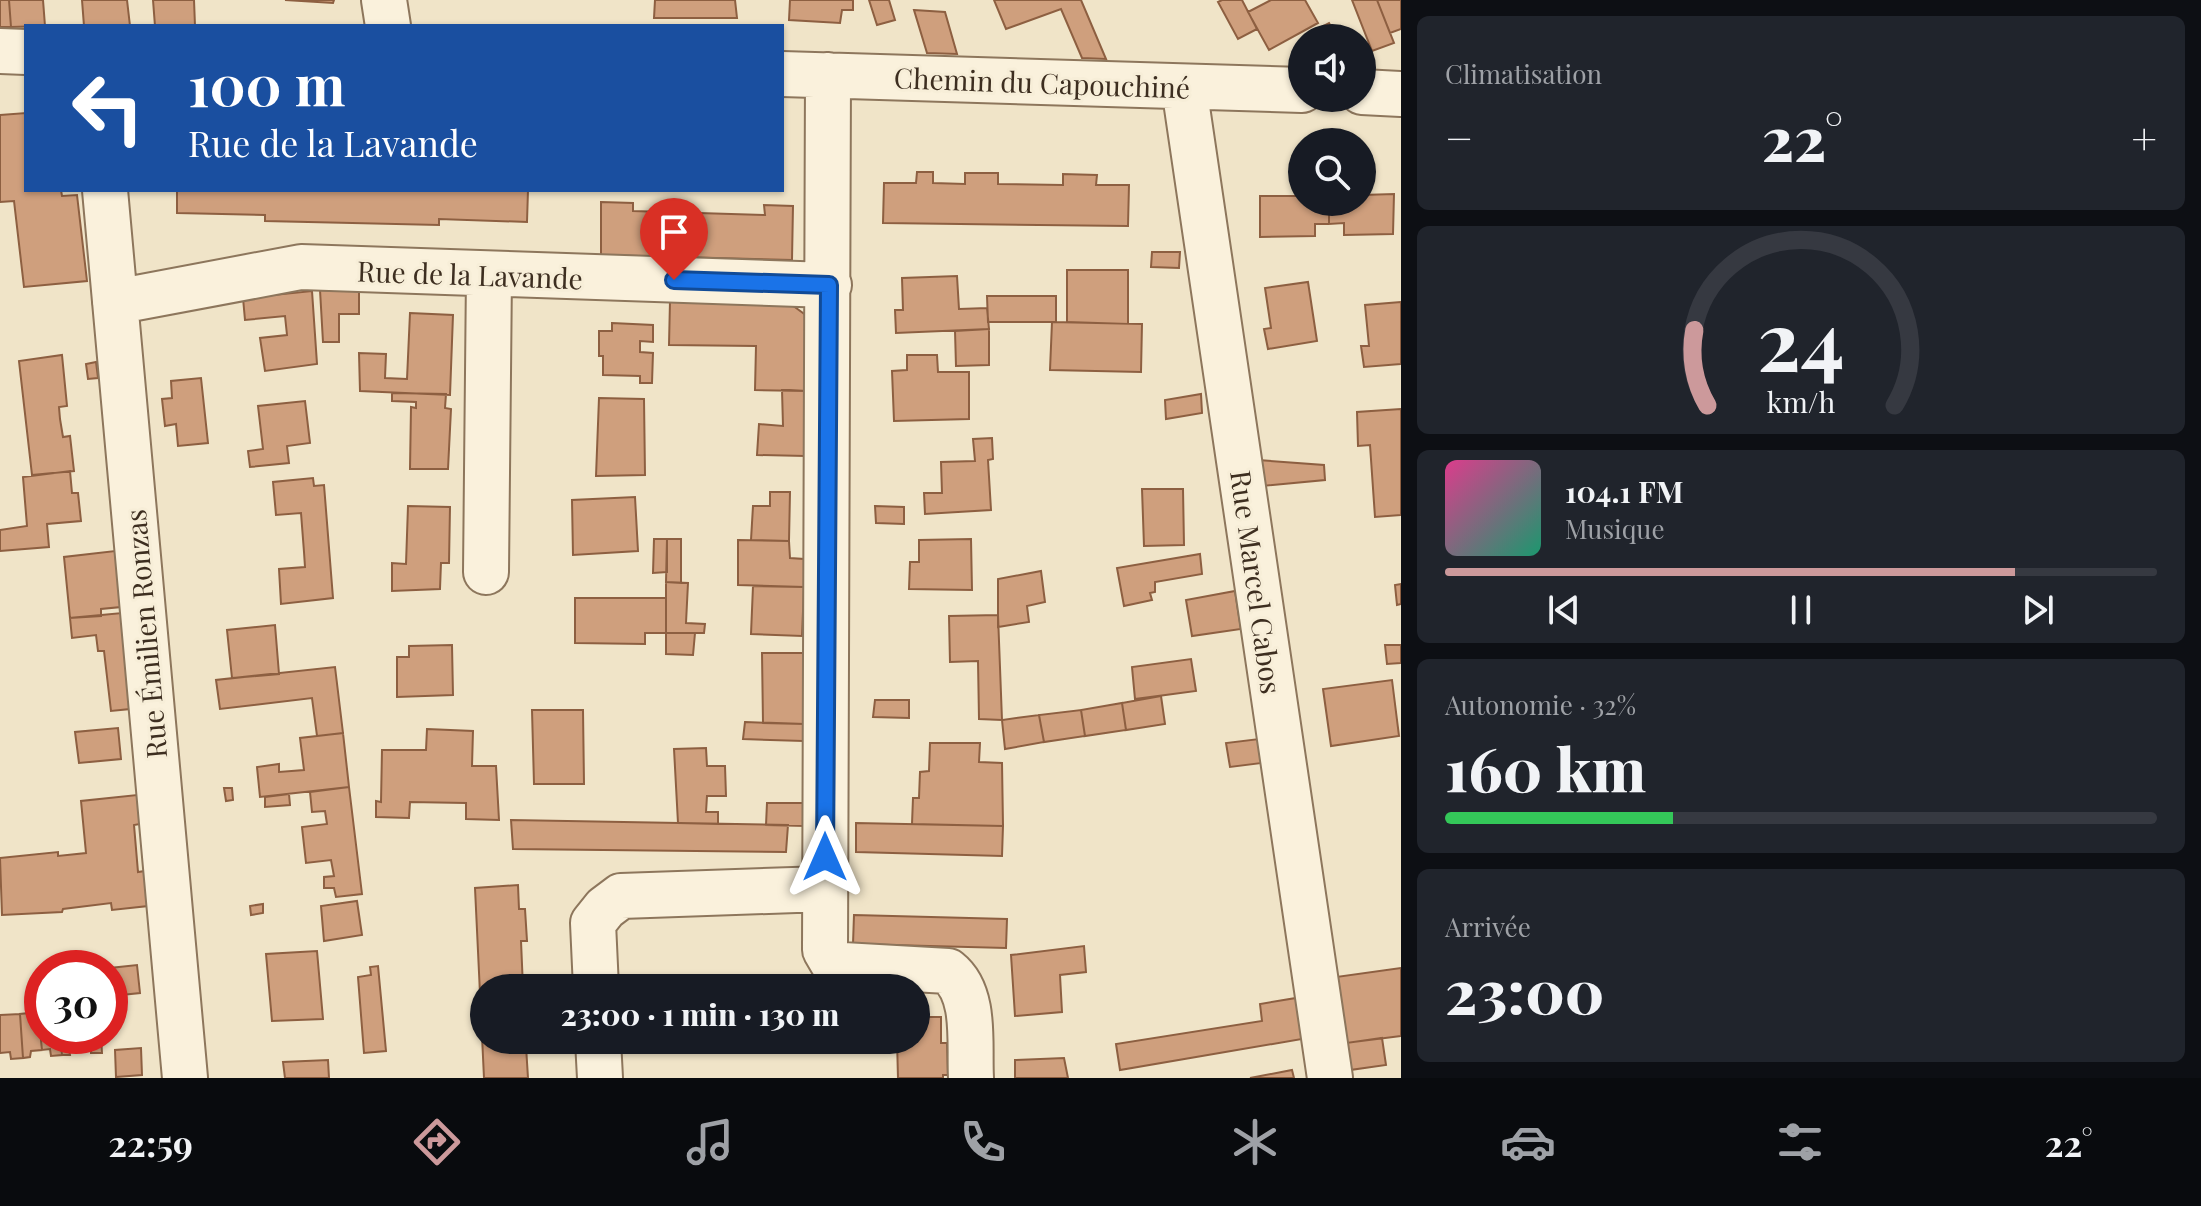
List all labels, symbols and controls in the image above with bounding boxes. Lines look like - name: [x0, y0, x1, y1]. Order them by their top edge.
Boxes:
- map controls: [1288, 24, 1376, 216]
- button: sound: [1288, 24, 1376, 112]
- text: 100 m: [188, 46, 345, 121]
- icon: left: [56, 56, 160, 160]
- text: Climatisation: [1445, 56, 1602, 91]
- street label: Chemin du Capouchiné: [893, 58, 1191, 106]
- text: 22°: [1762, 96, 1843, 176]
- text: −: [1445, 107, 1473, 166]
- text: +: [2131, 107, 2157, 166]
- text: Rue de la Lavande: [188, 118, 478, 166]
- button: search: [1288, 128, 1376, 216]
- pin: [640, 198, 708, 280]
- icon: arrive: [652, 210, 696, 254]
- street label: Rue de la Lavande: [357, 252, 583, 296]
- text: 24: [1757, 281, 1845, 392]
- text: km/h: [1767, 382, 1835, 420]
- street label: Rue Marcel Cabos: [1223, 468, 1291, 696]
- text: 104.1 FM: [1565, 471, 1684, 511]
- street label: Rue Émilien Ronzas: [116, 508, 174, 760]
- text: Musique: [1565, 511, 1665, 546]
- icon: previous: [1542, 588, 1586, 632]
- icon: pause: [1779, 588, 1823, 632]
- icon: next: [2016, 588, 2060, 632]
- text: Autonomie · 32%: [1445, 687, 1636, 722]
- text: 160 km: [1445, 727, 1646, 807]
- position arrow: [783, 815, 867, 899]
- text: Arrivée: [1445, 909, 1531, 944]
- text: 23:00: [1445, 949, 1604, 1029]
- speed limit sign: 30: [24, 950, 128, 1054]
- text: 23:00 · 1 min · 130 m: [561, 994, 839, 1034]
- icon: directions: [409, 1114, 465, 1170]
- icon: music: [682, 1114, 738, 1170]
- icon: phone: [955, 1114, 1011, 1170]
- icon: climate: [1227, 1114, 1283, 1170]
- icon: car: [1500, 1114, 1556, 1170]
- icon: filters: [1772, 1114, 1828, 1170]
- text: 22:59: [108, 1118, 193, 1166]
- text: 22°: [2045, 1118, 2093, 1166]

